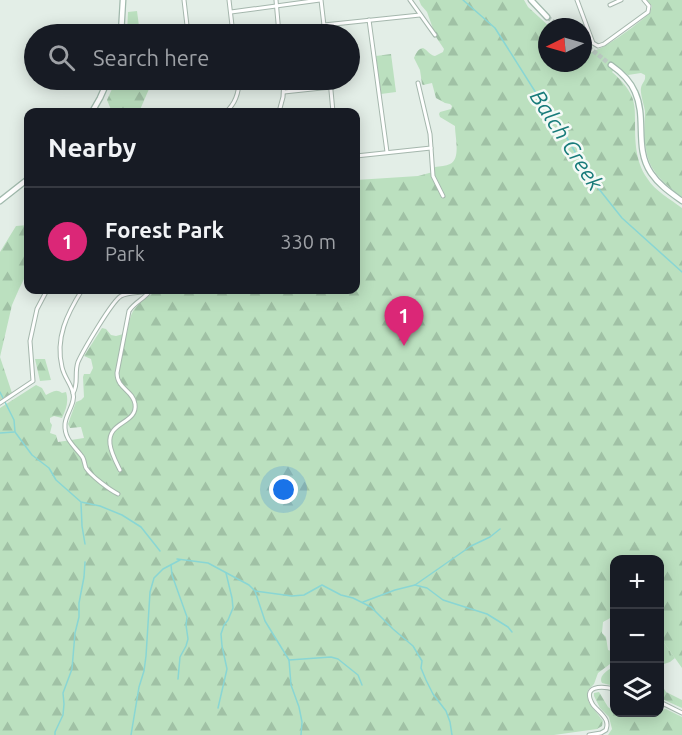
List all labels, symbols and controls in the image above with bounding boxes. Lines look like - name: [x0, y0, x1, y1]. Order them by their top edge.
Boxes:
- north arrow: [538, 18, 592, 72]
- search box: [24, 24, 360, 90]
- icon: search: [45, 41, 78, 74]
- text: Search here: [93, 45, 209, 70]
- water label: Balch Creek: [526, 85, 609, 195]
- text: Nearby: [48, 133, 136, 162]
- text: Forest Park: [105, 217, 224, 242]
- text: 1: [62, 230, 73, 253]
- text: 330 m: [280, 230, 336, 253]
- text: Park: [105, 242, 145, 265]
- pin: 1: [384, 296, 424, 346]
- your location: [269, 475, 298, 504]
- map controls: [610, 555, 664, 717]
- button: +: [610, 555, 664, 609]
- button: −: [610, 609, 664, 663]
- button: layers: [610, 663, 664, 717]

